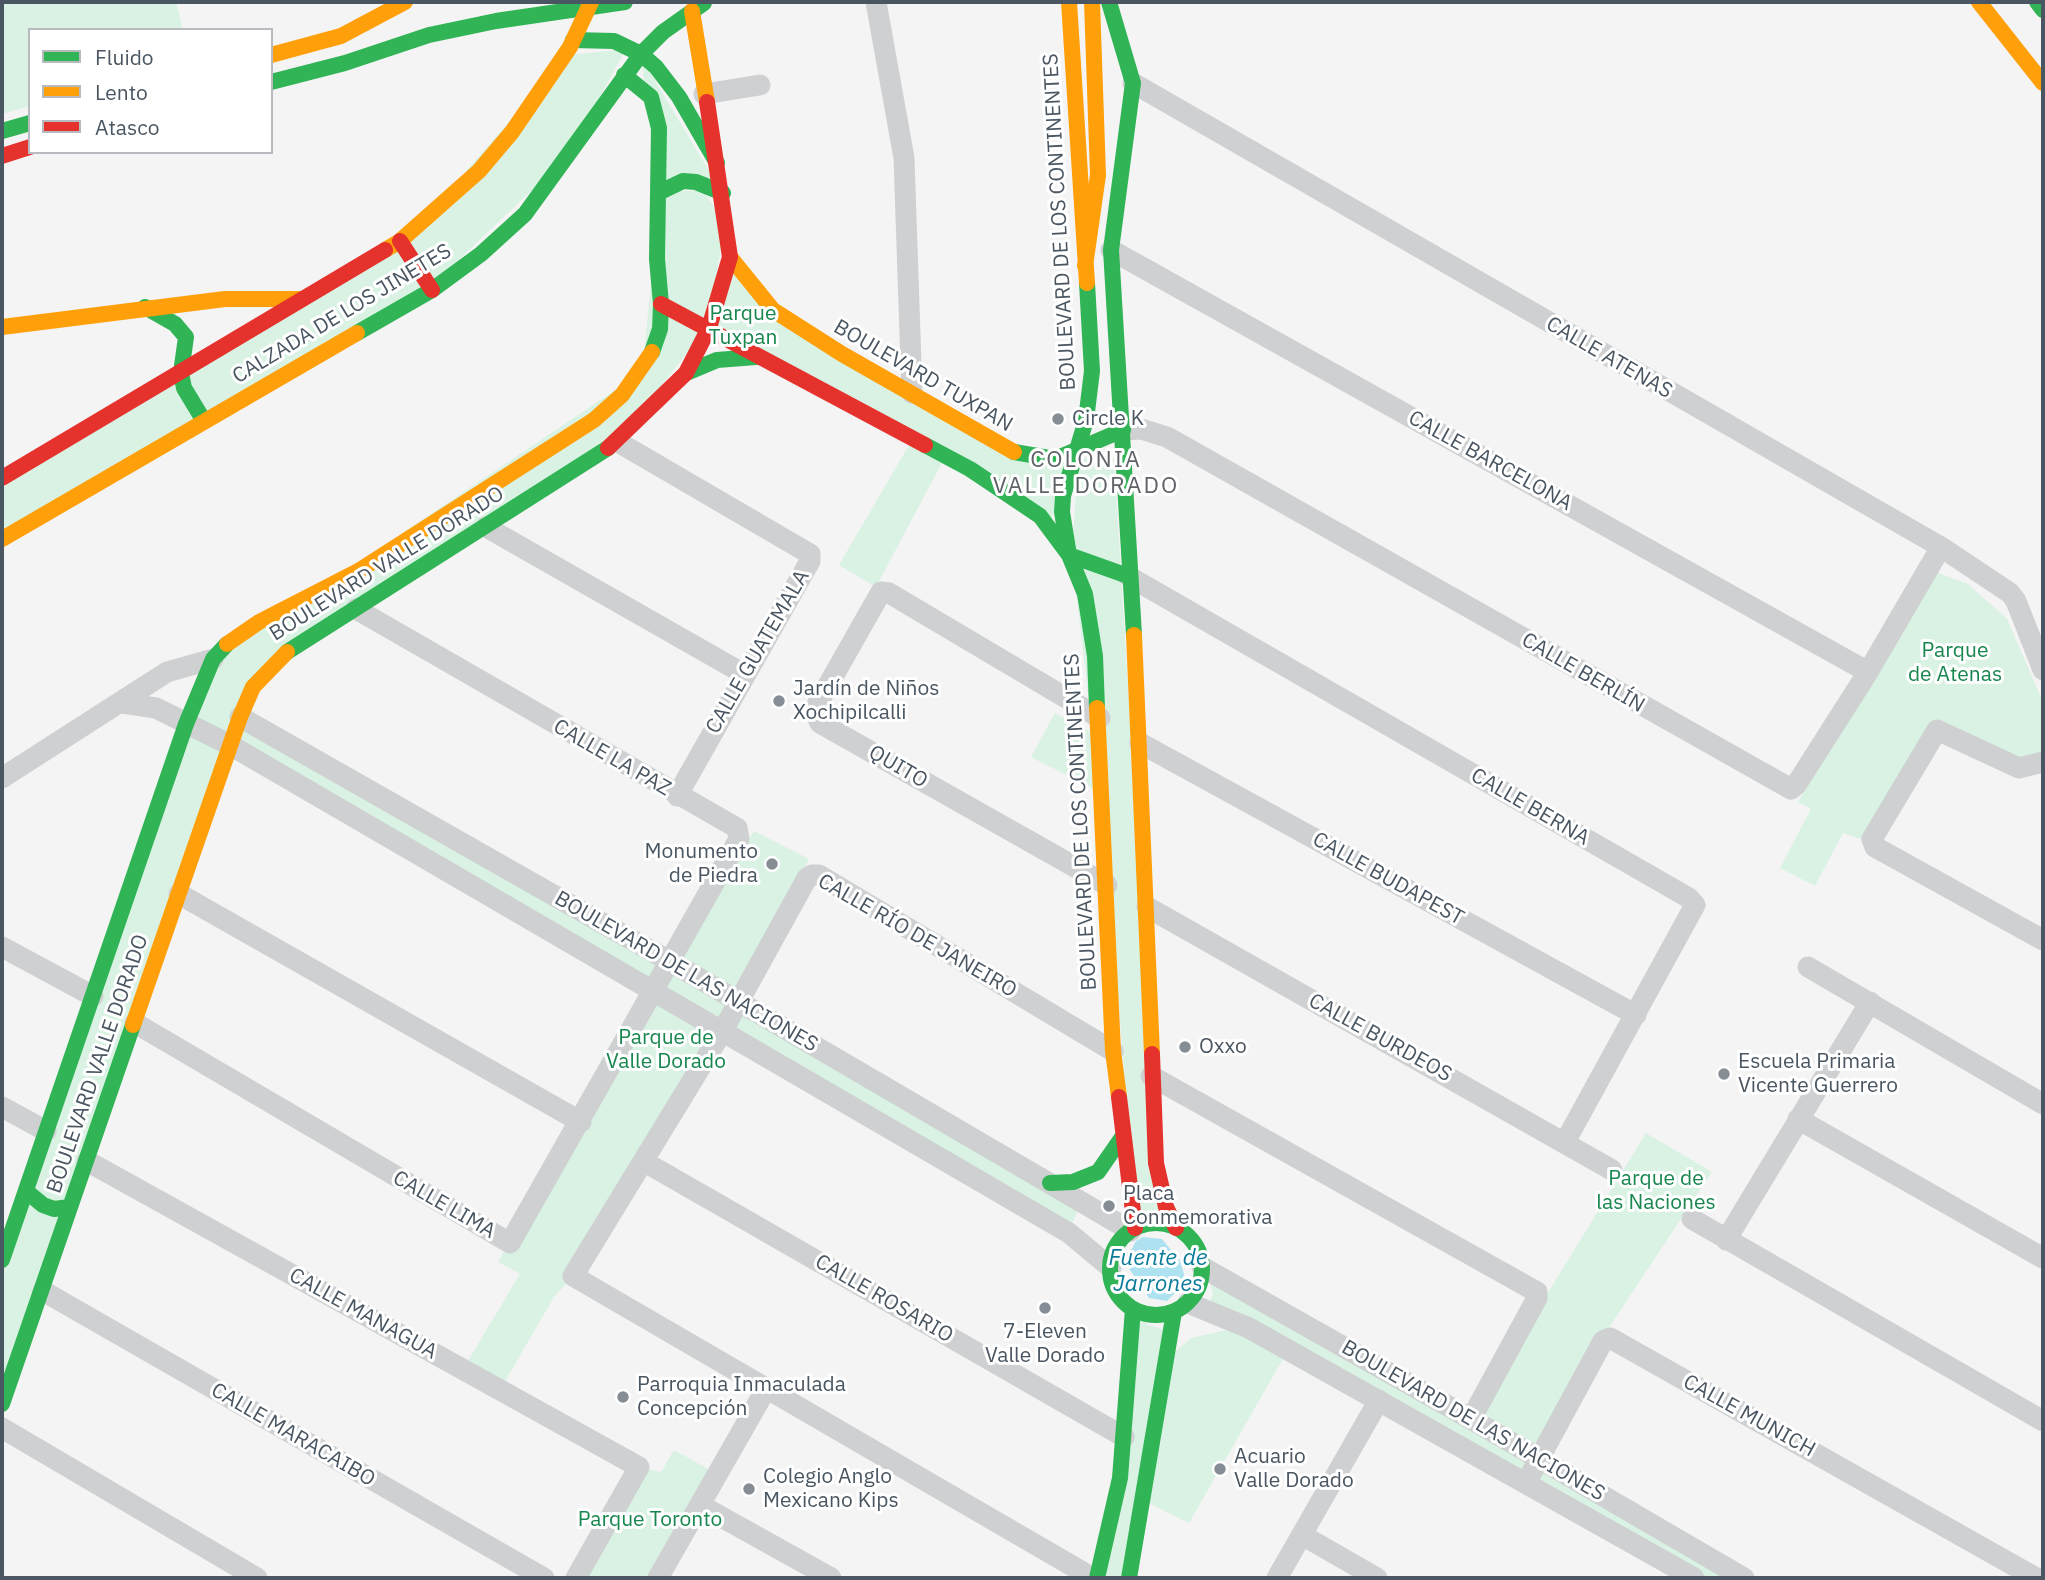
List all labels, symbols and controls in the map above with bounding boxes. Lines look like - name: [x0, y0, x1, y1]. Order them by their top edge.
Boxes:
- legend: [28, 28, 273, 154]
- text: Fluido: [95, 43, 154, 71]
- street label: BOULEVARD DE LOS CONTINENTES: [1039, 53, 1081, 391]
- text: Lento: [95, 78, 148, 106]
- text: Atasco: [95, 113, 159, 141]
- street label: CALZADA DE LOS JINETES: [228, 239, 456, 389]
- park label: Parque Tuxpan: [709, 301, 777, 351]
- street label: CALLE ATENAS: [1541, 312, 1677, 404]
- street label: BOULEVARD TUXPAN: [829, 314, 1017, 438]
- place label: Circle K: [1072, 406, 1144, 432]
- street label: CALLE BARCELONA: [1404, 406, 1576, 516]
- marker: Circle K: [1050, 411, 1066, 427]
- district label: COLONIA VALLE DORADO: [994, 446, 1178, 500]
- street label: BOULEVARD VALLE DORADO: [265, 481, 509, 647]
- street label: CALLE GUATEMALA: [701, 566, 815, 738]
- street label: CALLE BERLÍN: [1517, 628, 1649, 718]
- park label: Parque de Atenas: [1908, 638, 2002, 688]
- street label: BOULEVARD DE LOS CONTINENTES: [1060, 653, 1102, 991]
- place label: Jardín de Niños Xochipilcalli: [793, 676, 939, 726]
- marker: Jardín de Niños Xochipilcalli: [771, 693, 787, 709]
- street label: CALLE LA PAZ: [549, 714, 675, 802]
- street label: QUITO: [864, 740, 932, 794]
- street label: CALLE BERNA: [1466, 763, 1594, 851]
- street label: CALLE BUDAPEST: [1308, 827, 1468, 931]
- place label: Monumento de Piedra: [644, 839, 758, 889]
- marker: Monumento de Piedra: [764, 856, 780, 872]
- street label: CALLE RÍO DE JANEIRO: [813, 869, 1021, 1003]
- street label: BOULEVARD DE LAS NACIONES: [550, 886, 822, 1058]
- street label: BOULEVARD VALLE DORADO: [42, 931, 154, 1197]
- street label: CALLE BURDEOS: [1304, 988, 1456, 1088]
- park label: Parque de Valle Dorado: [606, 1025, 726, 1075]
- place label: Oxxo: [1199, 1034, 1247, 1060]
- marker: Oxxo: [1177, 1039, 1193, 1055]
- place label: Escuela Primaria Vicente Guerrero: [1738, 1049, 1898, 1099]
- marker: Escuela Primaria Vicente Guerrero: [1716, 1066, 1732, 1082]
- street label: CALLE LIMA: [388, 1166, 500, 1244]
- park label: Parque de las Naciones: [1596, 1166, 1716, 1216]
- place label: Placa Conmemorativa: [1123, 1181, 1272, 1231]
- marker: Placa Conmemorativa: [1101, 1198, 1117, 1214]
- water label: Fuente de Jarrones: [1108, 1244, 1208, 1298]
- street label: CALLE ROSARIO: [810, 1249, 958, 1349]
- street label: CALLE MANAGUA: [285, 1263, 441, 1365]
- marker: 7-Eleven Valle Dorado: [1037, 1300, 1053, 1316]
- place label: 7-Eleven Valle Dorado: [985, 1319, 1105, 1369]
- street label: BOULEVARD DE LAS NACIONES: [1337, 1335, 1609, 1507]
- street label: CALLE MUNICH: [1679, 1369, 1819, 1463]
- place label: Parroquia Inmaculada Concepción: [637, 1372, 846, 1422]
- street label: CALLE MARACAIBO: [206, 1378, 380, 1492]
- marker: Parroquia Inmaculada Concepción: [615, 1389, 631, 1405]
- place label: Acuario Valle Dorado: [1234, 1444, 1354, 1494]
- marker: Acuario Valle Dorado: [1212, 1461, 1228, 1477]
- place label: Colegio Anglo Mexicano Kips: [763, 1464, 899, 1514]
- marker: Colegio Anglo Mexicano Kips: [741, 1481, 757, 1497]
- park label: Parque Toronto: [578, 1507, 722, 1533]

